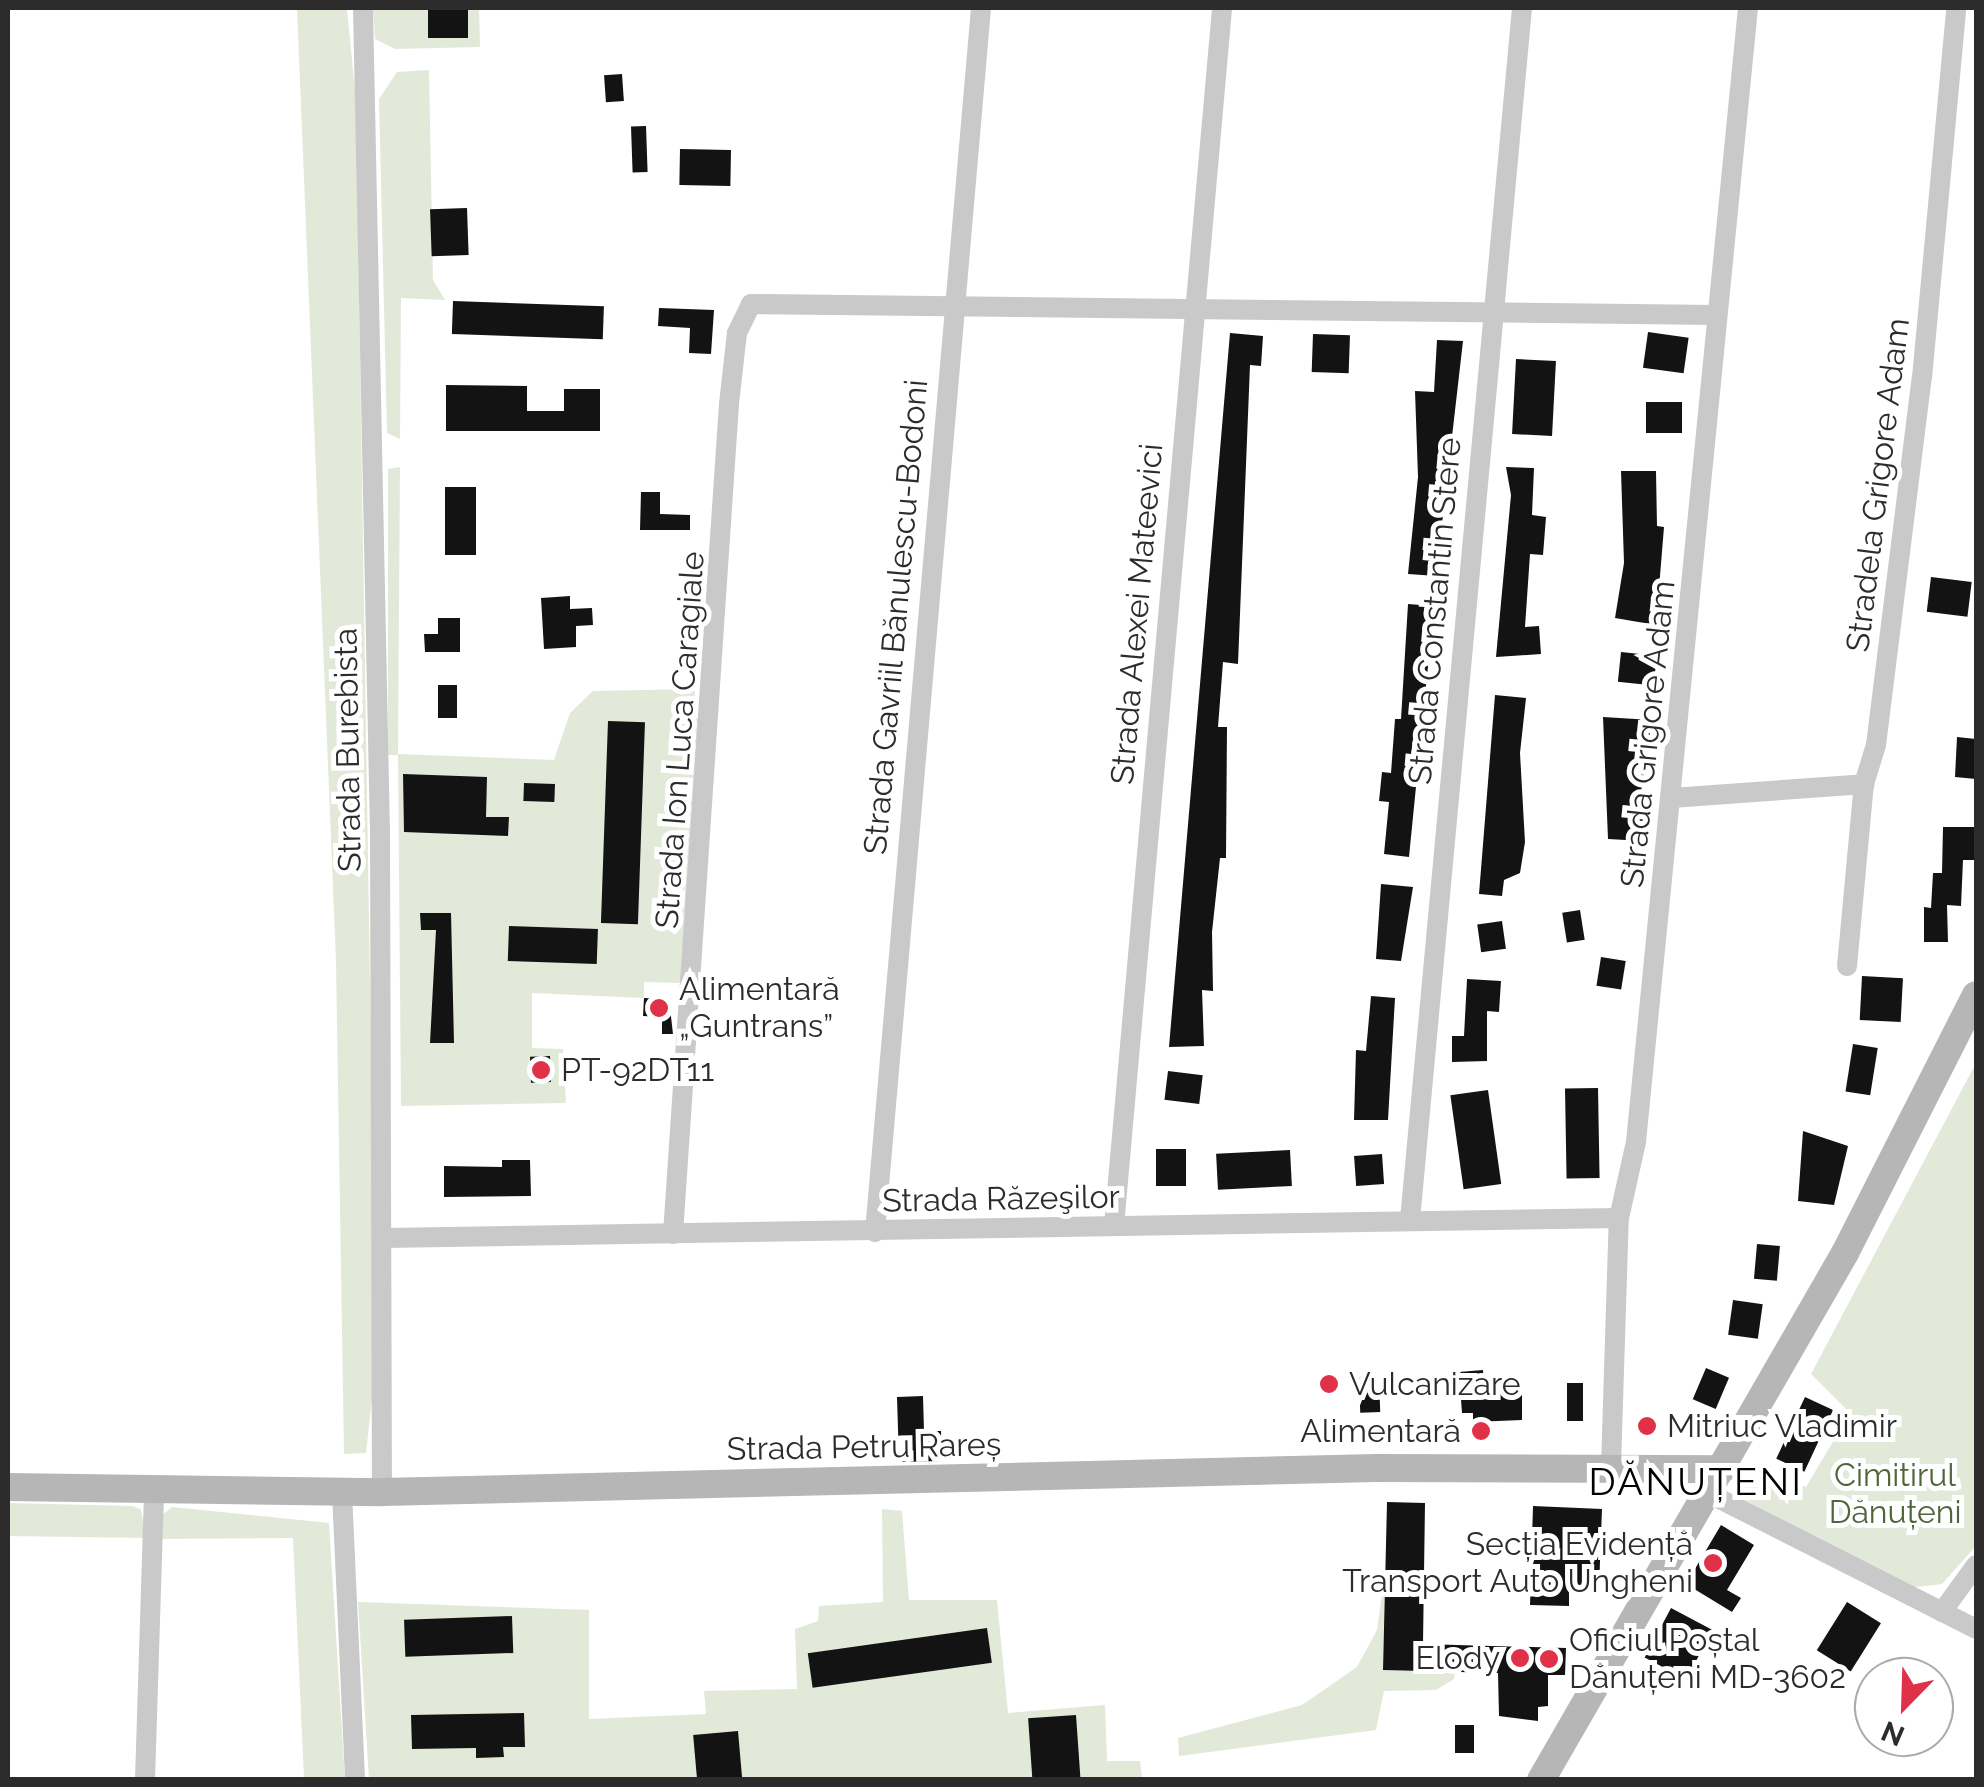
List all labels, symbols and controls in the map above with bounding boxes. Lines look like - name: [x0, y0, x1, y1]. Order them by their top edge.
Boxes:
- street label: Stradela Grigore Adam: [1838, 315, 1918, 655]
- street label: Strada Gavriil Bănulescu-Bodoni: [856, 378, 936, 856]
- street label: Strada Constantin Stere: [1401, 436, 1469, 786]
- street label: Strada Alexei Mateevici: [1103, 441, 1171, 787]
- street label: Strada Ion Luca Caragiale: [648, 550, 712, 930]
- street label: Strada Grigore Adam: [1613, 578, 1683, 890]
- street label: Strada Burebista: [327, 628, 369, 872]
- place label: Alimentară „Guntrans”: [679, 971, 840, 1046]
- marker: Alimentară „Guntrans”: [648, 997, 670, 1019]
- place label: PT-92DT11: [561, 1051, 714, 1089]
- marker: PT-92DT11: [530, 1059, 552, 1081]
- street label: Strada Răzeşilor: [882, 1178, 1120, 1220]
- place label: Vulcanizare: [1349, 1365, 1520, 1403]
- marker: Vulcanizare: [1318, 1373, 1340, 1395]
- place label: Mitriuc Vladimir: [1667, 1407, 1898, 1445]
- place label: Alimentară: [1300, 1412, 1461, 1450]
- marker: Mitriuc Vladimir: [1636, 1415, 1658, 1437]
- marker: Alimentară: [1470, 1420, 1492, 1442]
- street label: Strada Petru Rareș: [727, 1425, 1001, 1469]
- park label: Cimitirul Dănuțeni: [1829, 1457, 1961, 1532]
- district label: DĂNUȚENI: [1588, 1459, 1804, 1505]
- place label: Secția Evidență Transport Auto Ungheni: [1341, 1526, 1693, 1601]
- marker: Secția Evidență Transport Auto Ungheni: [1702, 1552, 1724, 1574]
- place label: Oficiul Poștal Dănuțeni MD-3602: [1569, 1622, 1846, 1697]
- place label: Elody: [1416, 1639, 1500, 1677]
- marker: Elody: [1509, 1647, 1531, 1669]
- marker: Oficiul Poștal Dănuțeni MD-3602: [1538, 1648, 1560, 1670]
- north arrow: [1854, 1657, 1954, 1757]
- text: N: [1877, 1714, 1909, 1753]

